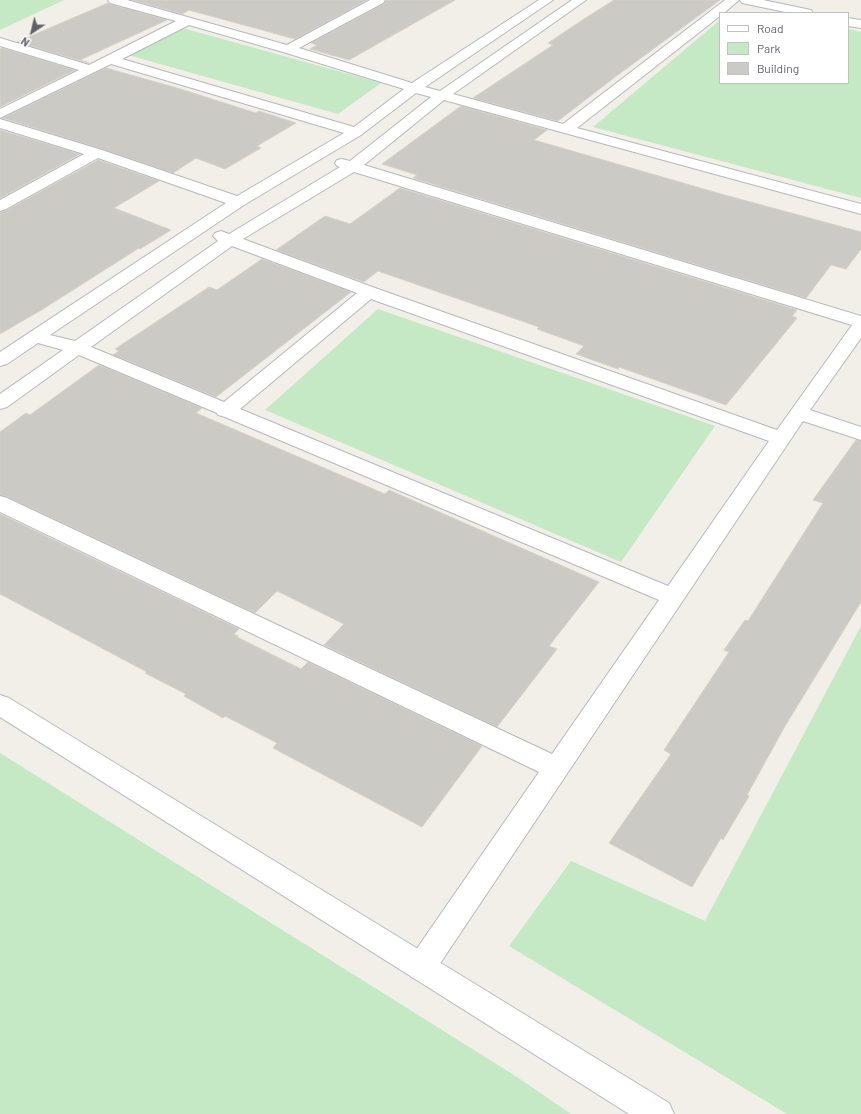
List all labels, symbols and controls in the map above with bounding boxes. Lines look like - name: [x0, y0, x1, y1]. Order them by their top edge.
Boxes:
- north arrow: [12, 12, 52, 52]
- legend: [719, 12, 849, 84]
- text: Road: [757, 21, 784, 35]
- text: N: [18, 35, 32, 50]
- text: Park: [757, 41, 781, 55]
- text: Building: [757, 61, 799, 75]

